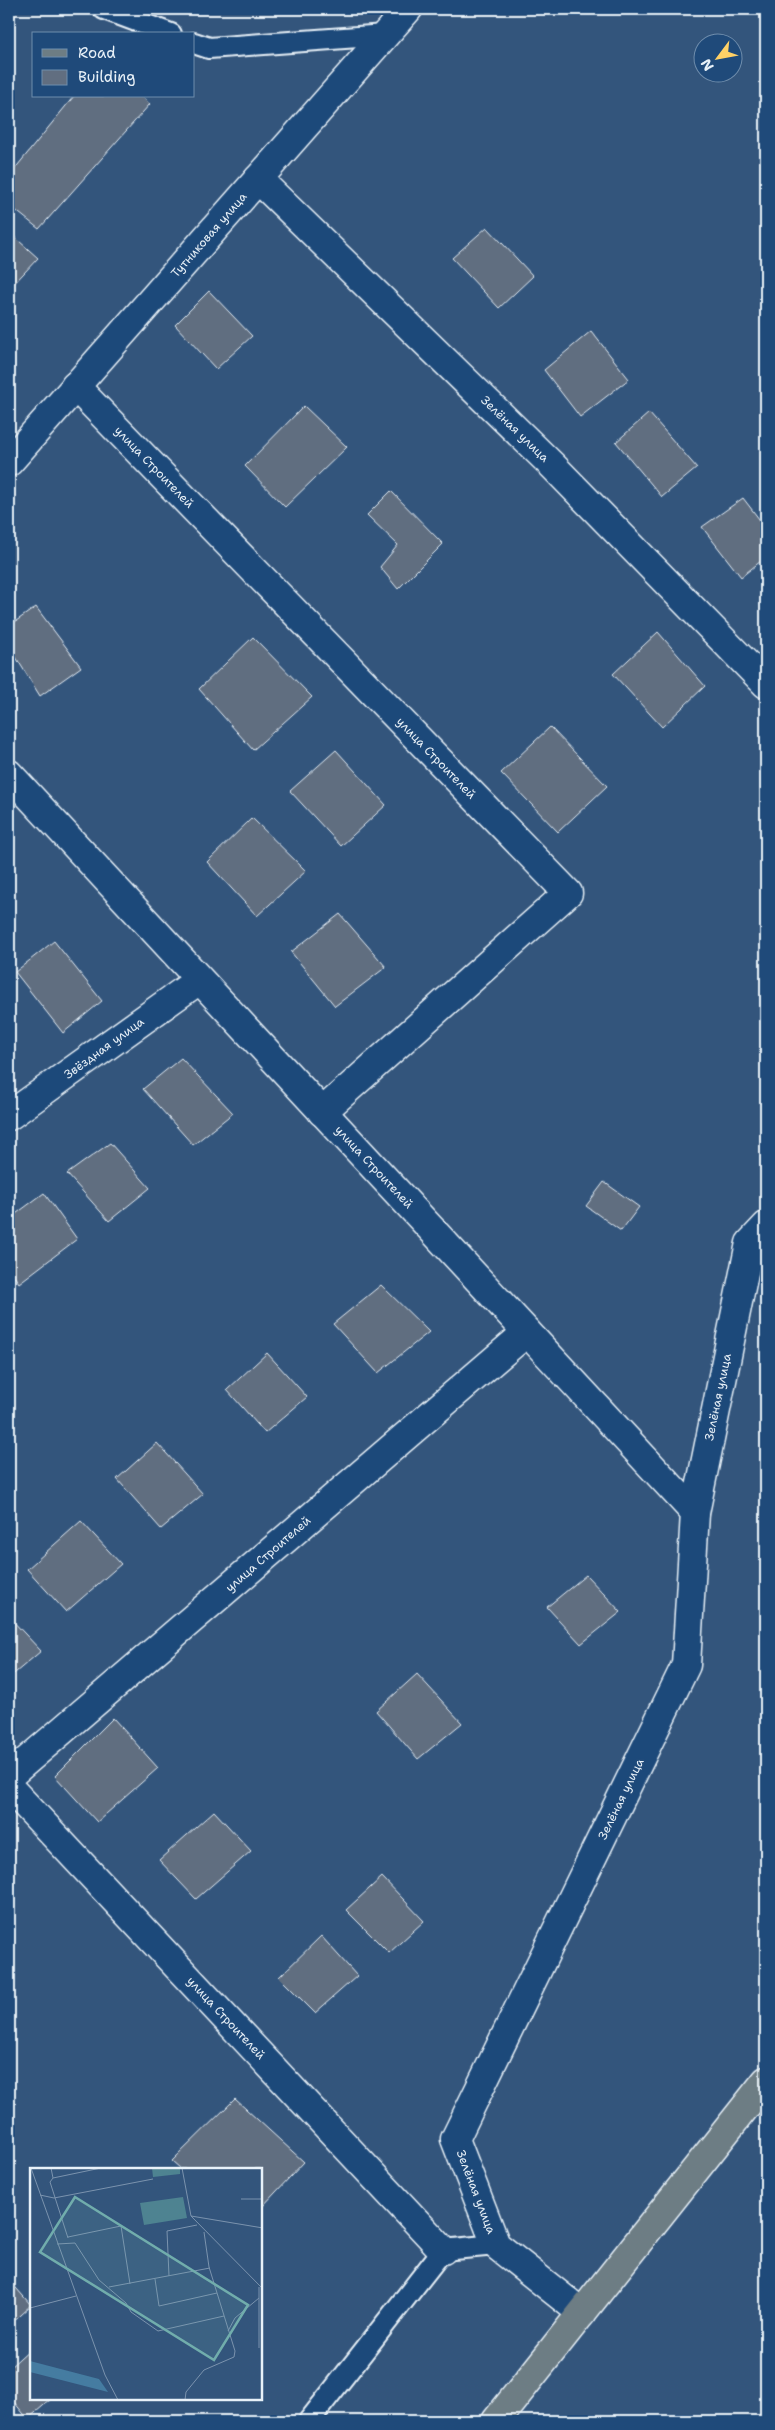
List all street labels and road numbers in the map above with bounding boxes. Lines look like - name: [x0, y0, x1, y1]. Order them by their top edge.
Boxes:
- street label: Тутниковая улица: [168, 189, 251, 281]
- street label: Зелёная улица: [478, 392, 553, 466]
- street label: улица Строителей: [111, 423, 197, 511]
- street label: улица Строителей: [393, 714, 479, 802]
- street label: Звёздная улица: [61, 1013, 148, 1082]
- street label: улица Строителей: [331, 1122, 417, 1212]
- street label: Зелёная улица: [701, 1351, 735, 1442]
- street label: улица Строителей: [222, 1512, 314, 1595]
- street label: Зелёная улица: [594, 1755, 648, 1842]
- street label: улица Строителей: [183, 1973, 269, 2063]
- street label: Зелёная улица: [453, 2148, 500, 2237]

